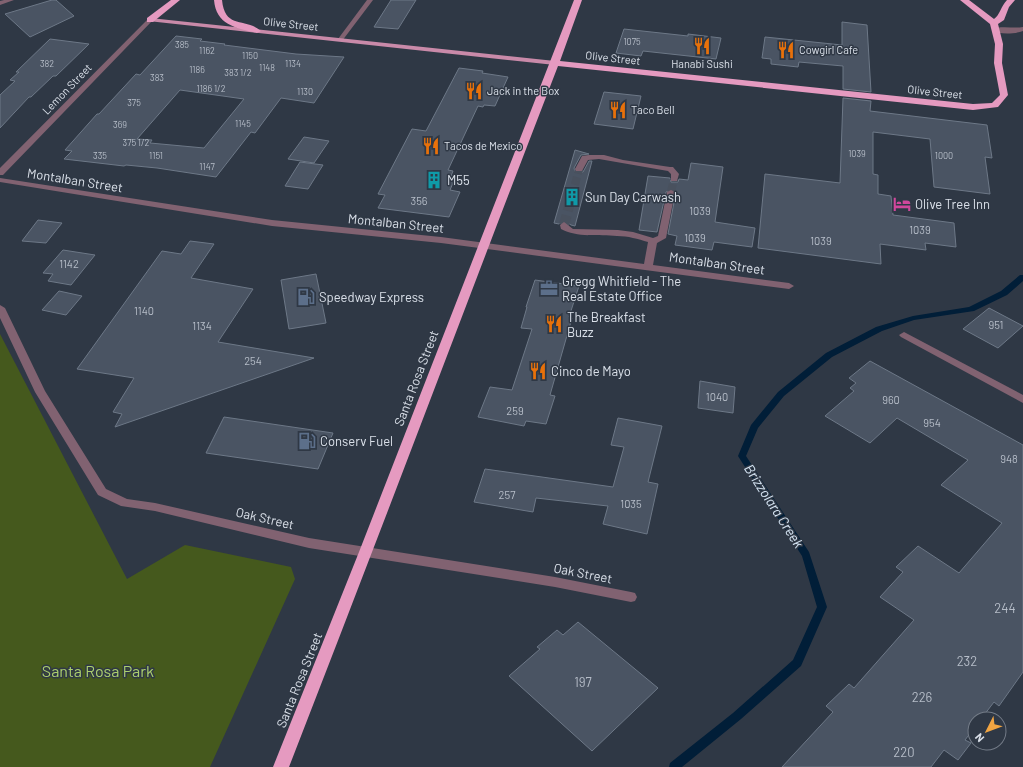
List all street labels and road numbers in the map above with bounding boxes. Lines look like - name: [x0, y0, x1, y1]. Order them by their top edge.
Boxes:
- street label: Olive Street: [263, 14, 319, 33]
- street label: Olive Street: [585, 48, 641, 67]
- street label: Lemon Street: [39, 61, 94, 117]
- street label: Olive Street: [907, 82, 963, 101]
- street label: Montalban Street: [26, 165, 124, 195]
- street label: Montalban Street: [347, 210, 445, 236]
- street label: Montalban Street: [668, 248, 766, 278]
- street label: Santa Rosa Street: [390, 328, 442, 428]
- street label: Oak Street: [234, 504, 296, 532]
- street label: Oak Street: [552, 559, 614, 587]
- street label: Santa Rosa Street: [273, 630, 325, 730]

